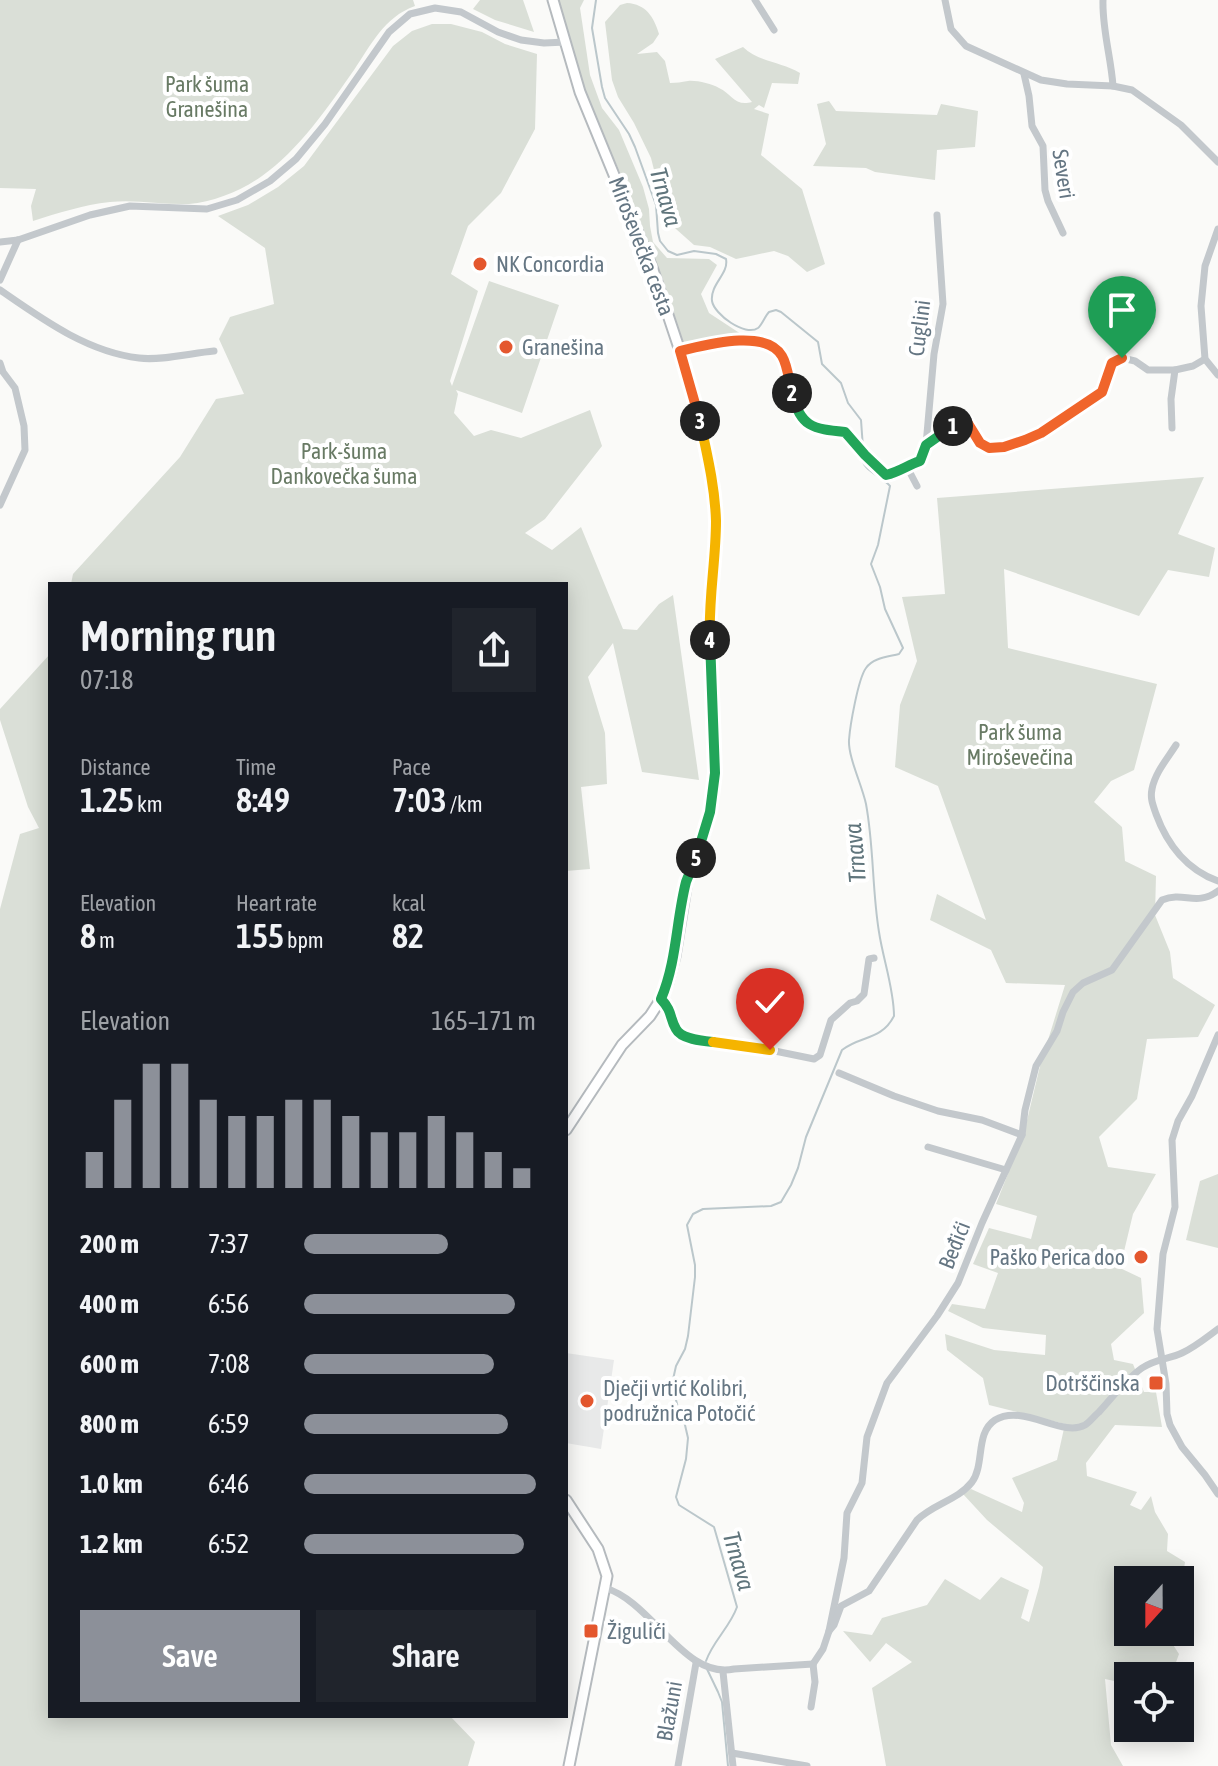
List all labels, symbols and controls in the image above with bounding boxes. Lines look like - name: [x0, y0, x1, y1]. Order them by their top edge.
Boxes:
- park label: Park šuma Granešina: [165, 71, 249, 122]
- street label: Severi: [1047, 148, 1081, 200]
- water label: Trnava: [645, 165, 687, 229]
- street label: Miroševečka cesta: [604, 173, 680, 319]
- place label: NK Concordia: [496, 251, 604, 277]
- marker: NK Concordia: [471, 255, 489, 273]
- pin: [1088, 276, 1156, 358]
- icon: arrive: [1100, 288, 1144, 332]
- street label: Cuglini: [903, 298, 935, 358]
- place label: Granešina: [522, 334, 604, 360]
- marker: Granešina: [497, 338, 515, 356]
- pin: 2: [772, 373, 812, 413]
- text: 2: [787, 380, 797, 406]
- pin: 3: [680, 401, 720, 441]
- pin: 1: [933, 406, 973, 446]
- text: 3: [695, 408, 705, 434]
- text: 1: [948, 413, 958, 439]
- park label: Park-šuma Dankovečka šuma: [271, 438, 417, 489]
- button: share: [452, 608, 536, 692]
- text: Morning run: [80, 610, 276, 660]
- pin: 4: [690, 620, 730, 660]
- text: 4: [705, 627, 715, 653]
- text: 07:18: [80, 665, 134, 695]
- park label: Park šuma Miroševečina: [967, 719, 1074, 770]
- text: Distance: [80, 754, 151, 780]
- text: Time: [236, 754, 276, 780]
- text: Pace: [392, 754, 431, 780]
- text: 1.25: [80, 780, 134, 819]
- text: 8:49: [236, 780, 290, 819]
- text: 7:03: [392, 780, 447, 819]
- text: km: [134, 791, 163, 817]
- text: /km: [447, 791, 483, 817]
- water label: Trnava: [839, 822, 871, 884]
- pin: 5: [676, 838, 716, 878]
- text: 5: [691, 845, 701, 871]
- text: Elevation: [80, 890, 156, 916]
- text: Heart rate: [236, 890, 317, 916]
- text: kcal: [392, 890, 425, 916]
- text: 8: [80, 916, 96, 955]
- text: 155: [236, 916, 284, 955]
- text: 82: [392, 916, 424, 955]
- text: m: [96, 927, 115, 953]
- text: bpm: [284, 927, 324, 953]
- pin: [736, 968, 804, 1050]
- icon: check: [748, 980, 792, 1024]
- text: Elevation: [80, 1006, 170, 1036]
- text: 165–171 m: [431, 1006, 536, 1036]
- street label: Beđići: [933, 1217, 975, 1273]
- text: 200 m: [80, 1229, 139, 1259]
- text: 7:37: [208, 1229, 249, 1259]
- place label: Paško Perica doo: [989, 1244, 1125, 1270]
- marker: Paško Perica doo: [1132, 1248, 1150, 1266]
- text: 400 m: [80, 1289, 139, 1319]
- text: 6:56: [208, 1289, 249, 1319]
- text: 600 m: [80, 1349, 139, 1379]
- text: 7:08: [208, 1349, 250, 1379]
- place label: Dotrščinska: [1045, 1370, 1140, 1396]
- marker: Dotrščinska: [1147, 1374, 1165, 1392]
- place label: Dječji vrtić Kolibri, podružnica Potočić: [603, 1375, 756, 1426]
- marker: Dječji vrtić Kolibri, podružnica Potočić: [578, 1392, 596, 1410]
- text: 800 m: [80, 1409, 139, 1439]
- text: 6:59: [208, 1409, 249, 1439]
- text: 1.0 km: [80, 1469, 143, 1499]
- text: 6:46: [208, 1469, 249, 1499]
- text: 1.2 km: [80, 1529, 143, 1559]
- text: 6:52: [208, 1529, 249, 1559]
- water label: Trnava: [718, 1529, 760, 1593]
- north arrow: [1114, 1566, 1194, 1646]
- map controls: [1114, 1566, 1194, 1742]
- button: Save: [80, 1610, 300, 1702]
- button: Share: [316, 1610, 536, 1702]
- place label: Žigulići: [607, 1618, 666, 1644]
- marker: Žigulići: [582, 1622, 600, 1640]
- button: locate: [1114, 1662, 1194, 1742]
- street label: Blažuni: [651, 1679, 687, 1743]

